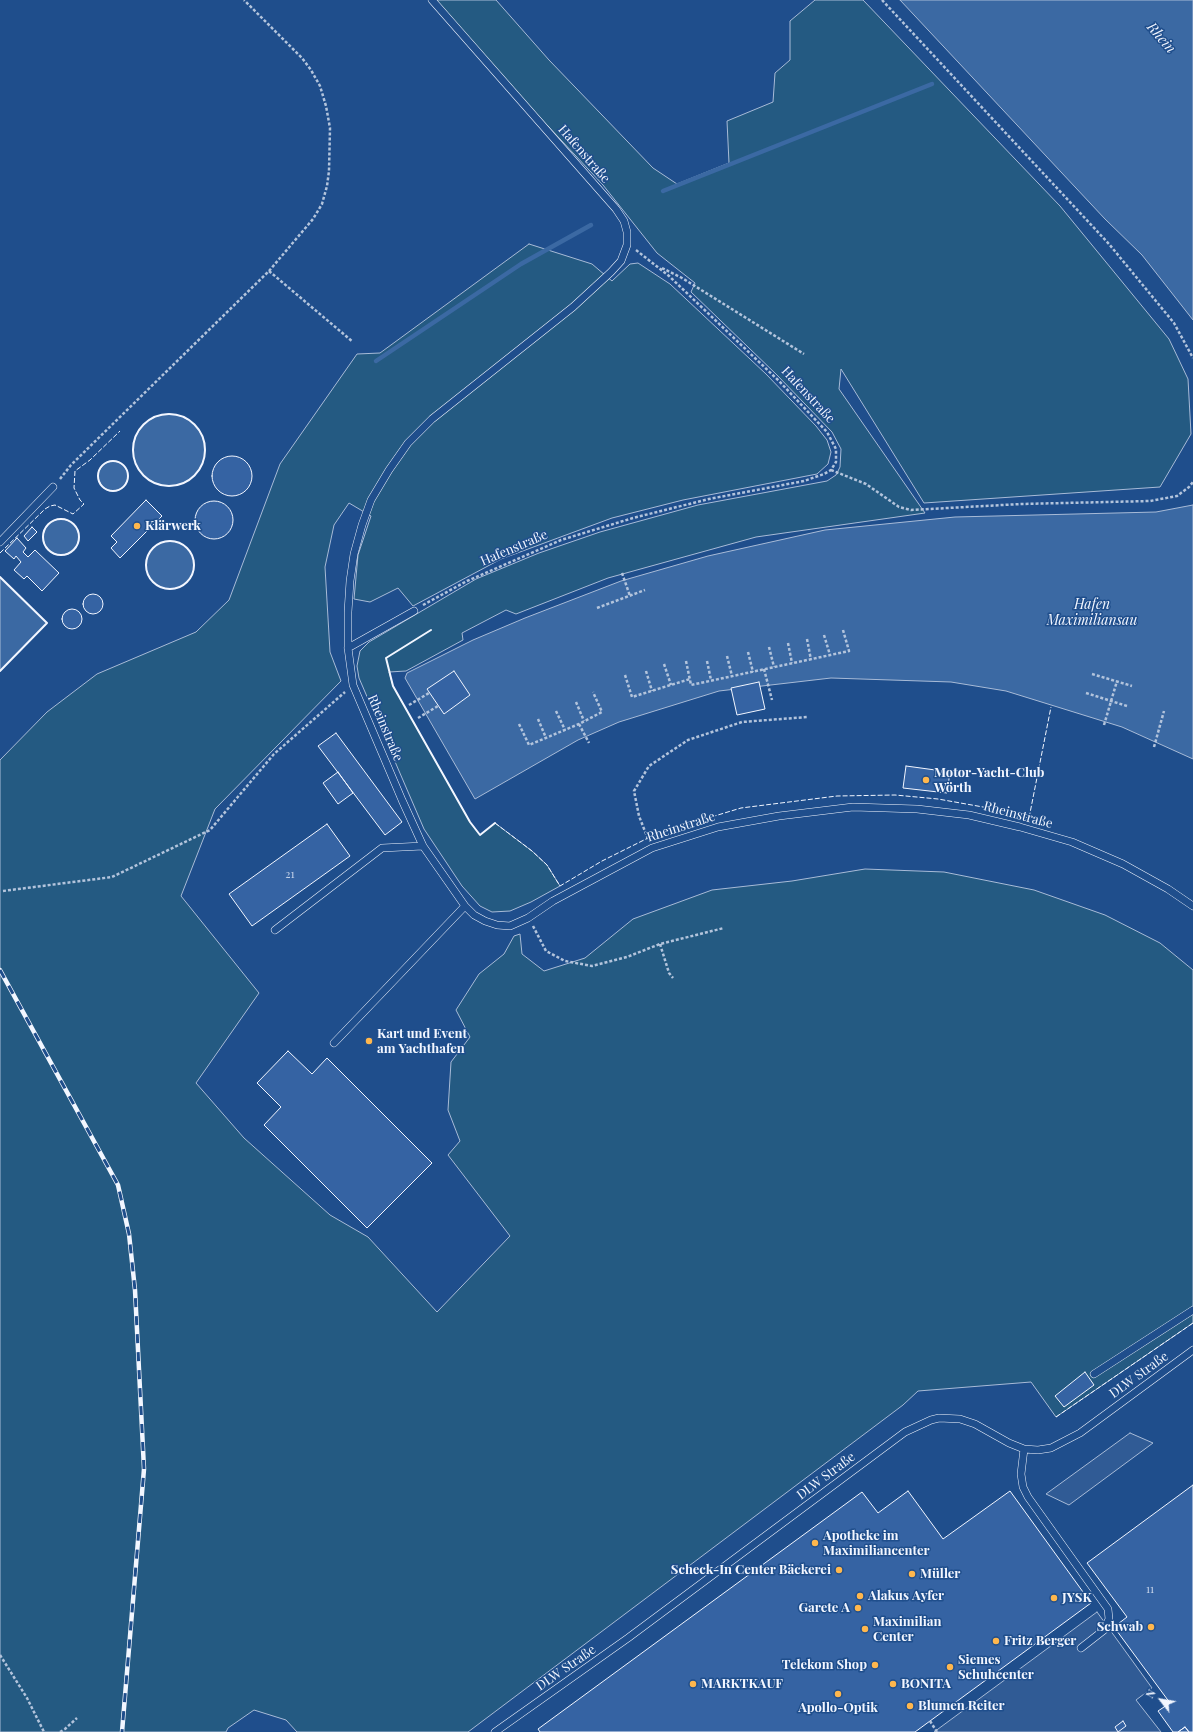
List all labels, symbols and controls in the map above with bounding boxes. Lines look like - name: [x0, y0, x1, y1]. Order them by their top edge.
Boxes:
- water label: Rhein: [1143, 19, 1179, 57]
- street label: Hafenstraße: [555, 122, 613, 186]
- street label: Hafenstraße: [778, 364, 838, 426]
- place label: Klärwerk: [145, 518, 201, 534]
- marker: Klärwerk: [132, 521, 142, 531]
- street label: Hafenstraße: [478, 527, 550, 569]
- water label: Hafen Maximiliansau: [1047, 597, 1137, 630]
- street label: Rheinstraße: [364, 692, 406, 764]
- place label: Motor-Yacht-Club Wörth: [934, 765, 1044, 796]
- marker: Motor-Yacht-Club Wörth: [921, 775, 931, 785]
- street label: Rheinstraße: [982, 798, 1054, 832]
- street label: Rheinstraße: [645, 809, 717, 845]
- house number: 21: [285, 868, 295, 882]
- place label: Kart und Event am Yachthafen: [377, 1026, 467, 1057]
- marker: Kart und Event am Yachthafen: [364, 1036, 374, 1046]
- street label: DLW Straße: [1107, 1348, 1171, 1402]
- street label: DLW Straße: [794, 1449, 858, 1503]
- place label: Apotheke im Maximiliancenter: [823, 1528, 929, 1559]
- marker: Apotheke im Maximiliancenter: [810, 1538, 820, 1548]
- place label: Scheck-In Center Bäckerei: [671, 1562, 831, 1578]
- marker: Scheck-In Center Bäckerei: [834, 1565, 844, 1575]
- place label: Müller: [920, 1566, 960, 1582]
- marker: Müller: [907, 1569, 917, 1579]
- house number: 11: [1146, 1583, 1154, 1597]
- place label: Alakus Ayfer: [868, 1588, 944, 1604]
- place label: JYSK: [1062, 1590, 1092, 1606]
- marker: Alakus Ayfer: [855, 1591, 865, 1601]
- marker: JYSK: [1049, 1593, 1059, 1603]
- place label: Garete A: [799, 1600, 850, 1616]
- marker: Garete A: [853, 1603, 863, 1613]
- place label: Maximilian Center: [873, 1614, 941, 1645]
- place label: Schwab: [1097, 1619, 1143, 1635]
- marker: Schwab: [1146, 1622, 1156, 1632]
- marker: Maximilian Center: [860, 1624, 870, 1634]
- place label: Fritz Berger: [1004, 1633, 1076, 1649]
- marker: Fritz Berger: [991, 1636, 1001, 1646]
- street label: DLW Straße: [533, 1642, 599, 1694]
- place label: Siemes Schuhcenter: [958, 1652, 1034, 1683]
- place label: Telekom Shop: [782, 1657, 867, 1673]
- marker: Telekom Shop: [870, 1660, 880, 1670]
- marker: Siemes Schuhcenter: [945, 1662, 955, 1672]
- place label: MARKTKAUF: [701, 1676, 783, 1692]
- place label: BONITA: [901, 1676, 951, 1692]
- marker: MARKTKAUF: [688, 1679, 698, 1689]
- marker: BONITA: [888, 1679, 898, 1689]
- north arrow: [1141, 1680, 1181, 1720]
- text: N: [1142, 1686, 1159, 1701]
- marker: Apollo-Optik: [833, 1689, 843, 1699]
- place label: Blumen Reiter: [918, 1698, 1005, 1714]
- place label: Apollo-Optik: [798, 1700, 878, 1716]
- marker: Blumen Reiter: [905, 1701, 915, 1711]

